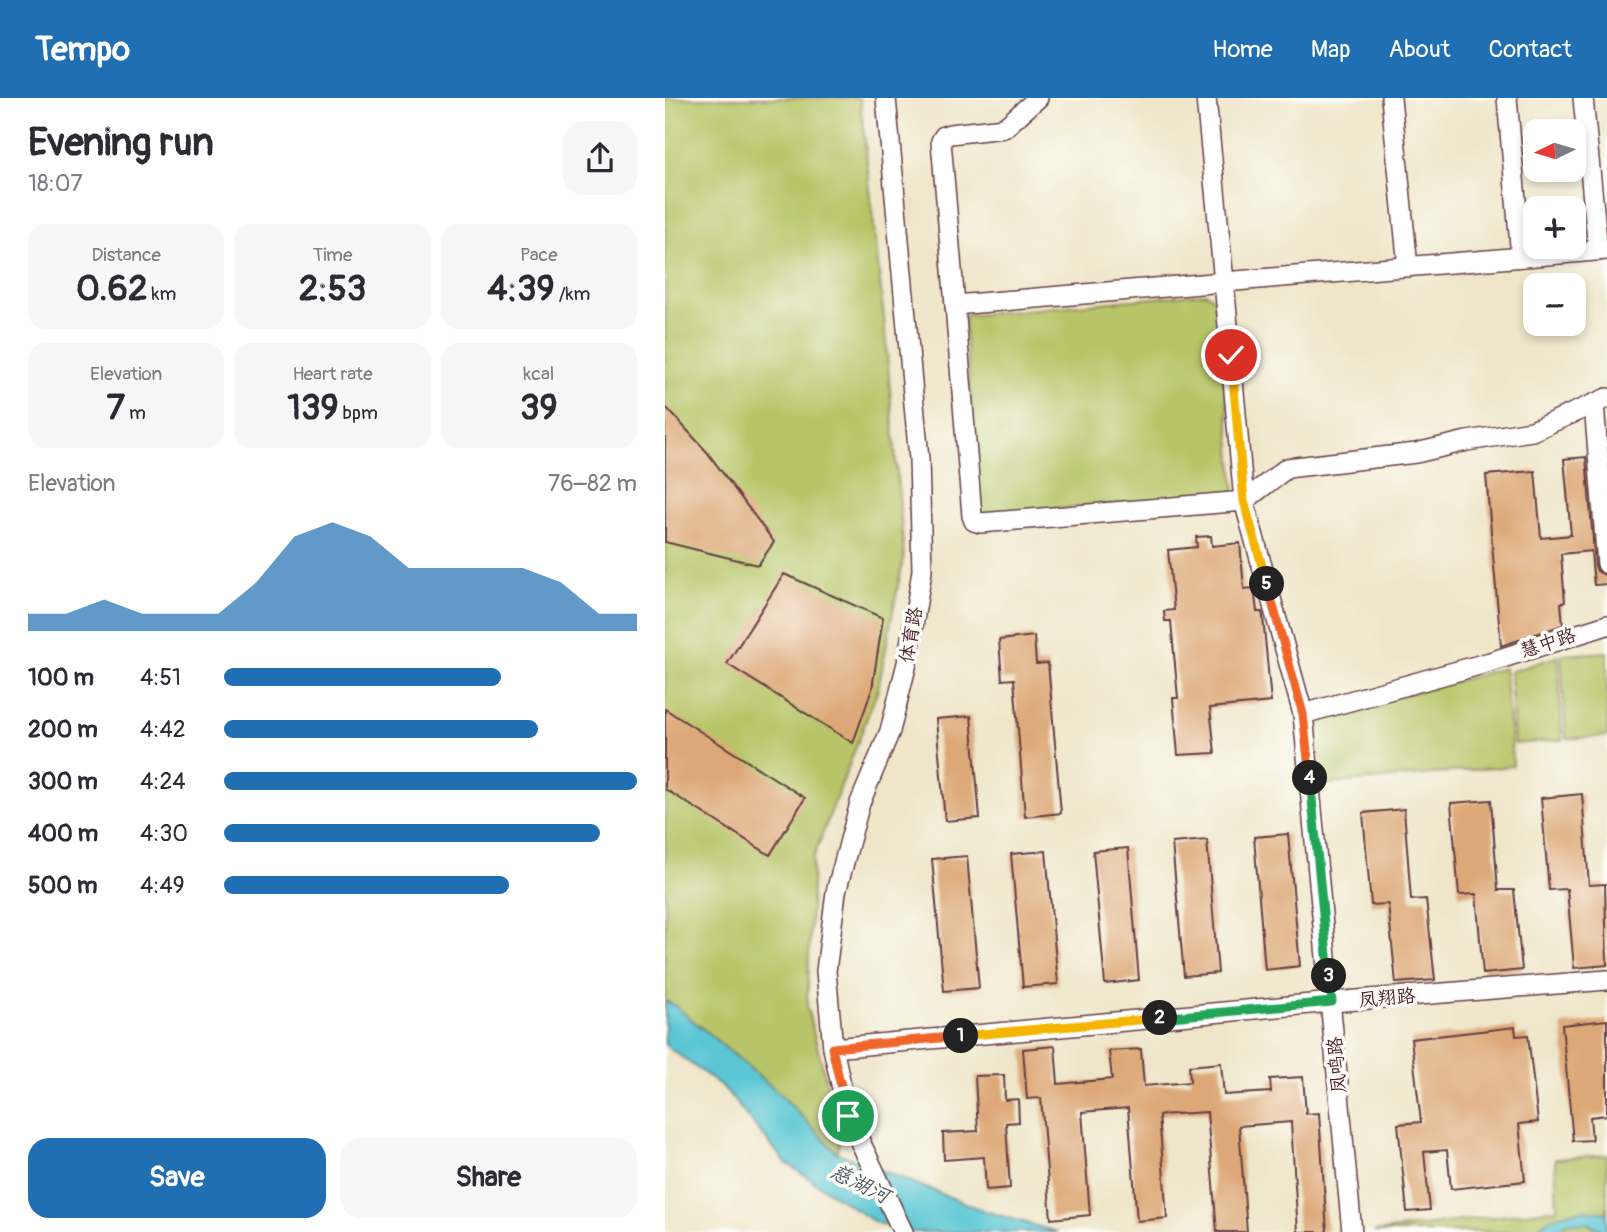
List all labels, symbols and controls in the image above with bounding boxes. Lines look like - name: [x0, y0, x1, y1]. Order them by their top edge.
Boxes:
- text: Tempo: [35, 29, 130, 70]
- text: Home: [1212, 35, 1273, 64]
- text: Map: [1311, 35, 1351, 64]
- text: About: [1389, 35, 1451, 64]
- text: Contact: [1489, 35, 1572, 64]
- text: Evening run: [28, 119, 214, 167]
- north arrow: [1523, 119, 1585, 182]
- map controls: [1523, 119, 1586, 336]
- button: share: [563, 121, 637, 195]
- text: 18:07: [28, 169, 83, 198]
- button: +: [1523, 196, 1586, 259]
- text: Distance: [91, 243, 161, 267]
- text: Time: [313, 243, 352, 267]
- text: Pace: [520, 243, 558, 267]
- text: 0.62: [76, 267, 147, 311]
- text: 2:53: [299, 267, 366, 311]
- text: 4:39: [487, 267, 555, 311]
- button: −: [1523, 273, 1586, 336]
- text: km: [147, 282, 176, 306]
- text: /km: [555, 282, 590, 306]
- pin: [1201, 325, 1261, 385]
- icon: check: [1212, 336, 1250, 374]
- text: Elevation: [90, 362, 162, 386]
- text: Heart rate: [292, 362, 373, 386]
- text: kcal: [523, 362, 554, 386]
- text: 7: [106, 386, 125, 430]
- text: 139: [287, 386, 338, 430]
- text: 39: [520, 386, 558, 430]
- text: m: [125, 401, 146, 425]
- text: bpm: [338, 401, 378, 425]
- text: Elevation: [28, 469, 116, 498]
- text: 76–82 m: [548, 469, 637, 498]
- pin: 5: [1249, 566, 1285, 602]
- text: 5: [1261, 571, 1272, 595]
- street label: 体育路: [894, 605, 928, 665]
- street label: 慧中路: [1517, 623, 1579, 663]
- text: 100 m: [28, 663, 94, 692]
- text: 4:51: [140, 663, 181, 692]
- text: 200 m: [28, 715, 98, 744]
- text: 4:42: [140, 715, 186, 744]
- pin: 4: [1293, 760, 1327, 796]
- text: 4: [1304, 765, 1315, 789]
- text: 300 m: [28, 767, 98, 796]
- text: 4:24: [140, 767, 186, 796]
- text: 400 m: [28, 819, 98, 848]
- text: 4:30: [140, 819, 188, 848]
- text: 500 m: [28, 871, 97, 900]
- text: 4:49: [140, 871, 185, 900]
- pin: 3: [1311, 958, 1347, 994]
- text: 3: [1323, 963, 1334, 987]
- street label: 凤翔路: [1358, 984, 1416, 1012]
- pin: 2: [1142, 1000, 1177, 1035]
- text: 2: [1154, 1005, 1165, 1029]
- pin: 1: [943, 1018, 979, 1054]
- text: 1: [957, 1023, 964, 1047]
- street label: 凤鸣路: [1323, 1036, 1351, 1094]
- pin: [818, 1086, 878, 1146]
- icon: arrive: [829, 1097, 867, 1135]
- button: Save: [28, 1138, 326, 1218]
- button: Share: [340, 1138, 637, 1218]
- water label: 慈湖河: [826, 1158, 897, 1211]

